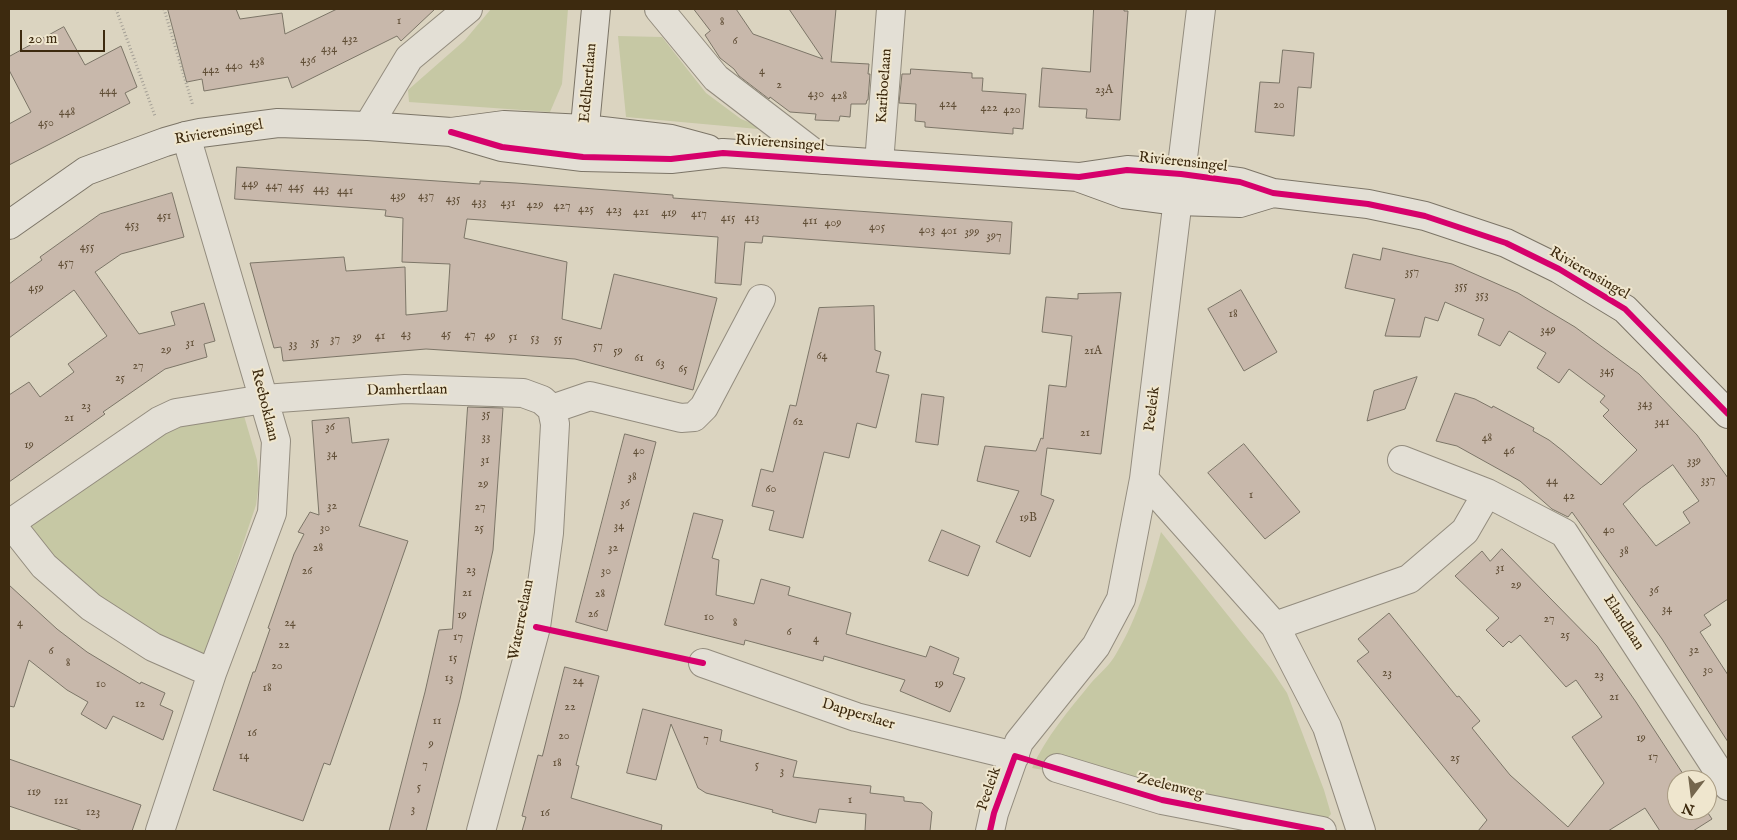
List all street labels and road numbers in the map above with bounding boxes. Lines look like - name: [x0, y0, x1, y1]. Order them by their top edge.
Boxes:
- street label: Edelhertlaan: [577, 42, 601, 124]
- street label: Kariboelaan: [873, 48, 897, 124]
- street label: Rivierensingel: [173, 116, 265, 150]
- street label: Rivierensingel: [735, 132, 825, 156]
- street label: Rivierensingel: [1138, 149, 1228, 177]
- street label: Rivierensingel: [1546, 244, 1632, 304]
- street label: Reeboklaan: [246, 367, 282, 443]
- street label: Damhertlaan: [367, 381, 447, 401]
- street label: Peeleik: [1141, 385, 1165, 433]
- street label: Waterreelaan: [505, 578, 539, 662]
- street label: Elandlaan: [1599, 592, 1647, 654]
- street label: Dapperslaer: [819, 695, 897, 735]
- street label: Peeleik: [974, 765, 1006, 813]
- street label: Zeelenweg: [1135, 770, 1205, 804]

